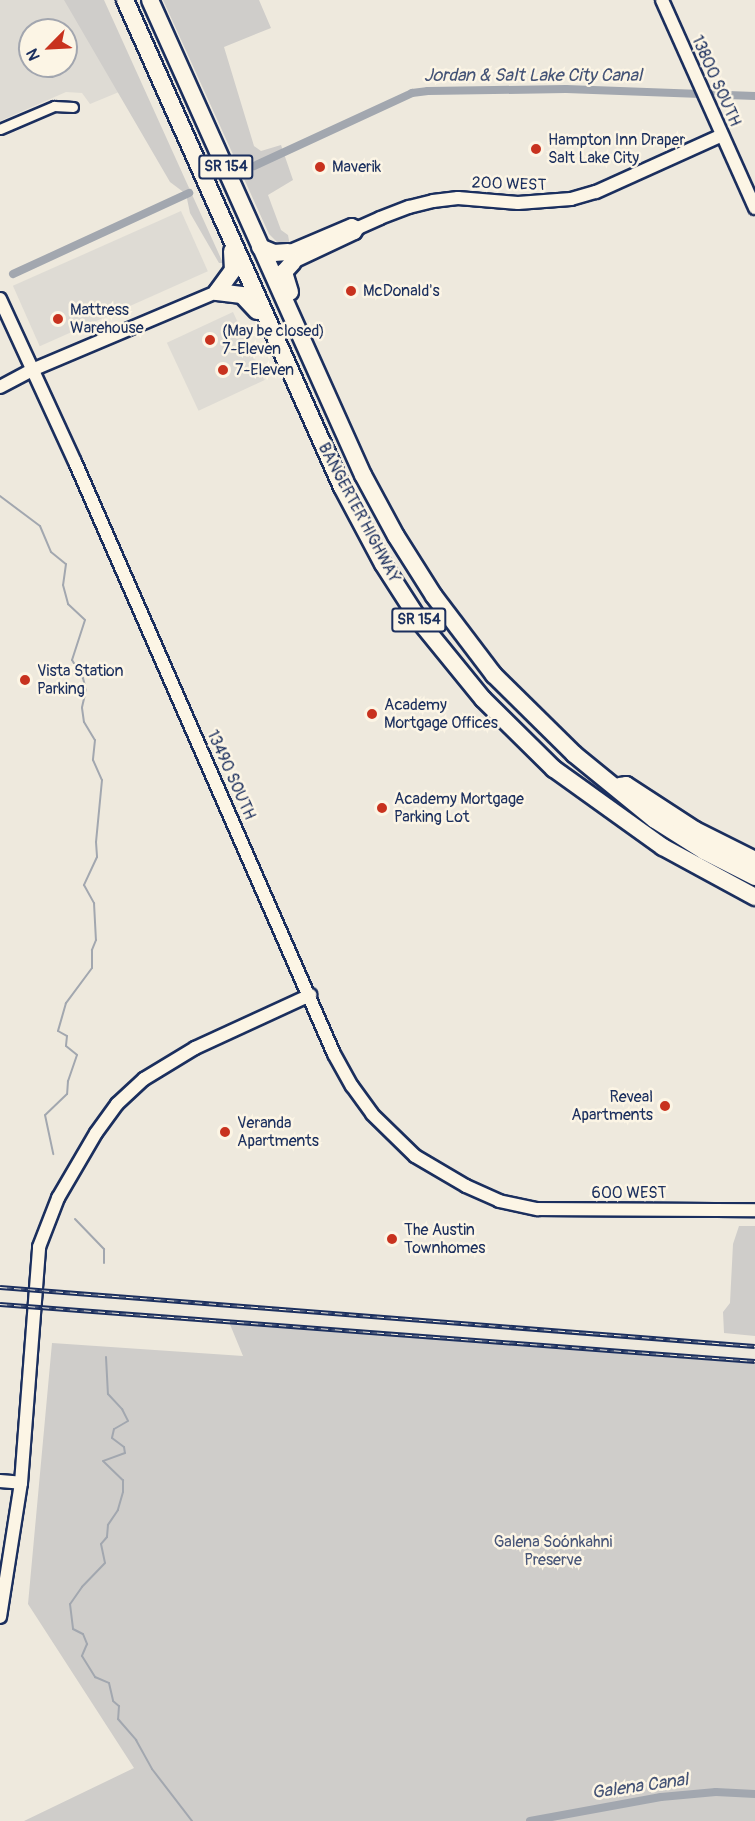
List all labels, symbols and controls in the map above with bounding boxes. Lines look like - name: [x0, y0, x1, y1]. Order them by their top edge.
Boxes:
- north arrow: [18, 18, 78, 78]
- street label: 13800 SOUTH: [687, 32, 745, 130]
- text: N: [22, 46, 45, 64]
- water label: Jordan & Salt Lake City Canal: [424, 65, 642, 87]
- place label: Hampton Inn Draper Salt Lake City: [548, 130, 685, 168]
- marker: Hampton Inn Draper Salt Lake City: [529, 142, 543, 156]
- road number: SR 154: [198, 155, 254, 179]
- place label: Maverik: [332, 157, 381, 177]
- marker: Maverik: [313, 160, 327, 174]
- street label: 200 WEST: [471, 173, 547, 195]
- place label: McDonald's: [363, 281, 440, 301]
- marker: McDonald's: [344, 284, 358, 298]
- place label: Mattress Warehouse: [70, 300, 144, 338]
- marker: Mattress Warehouse: [51, 312, 65, 326]
- place label: (May be closed) 7-Eleven: [222, 321, 325, 359]
- marker: (May be closed) 7-Eleven: [203, 333, 217, 347]
- place label: 7-Eleven: [235, 360, 294, 380]
- marker: 7-Eleven: [216, 363, 230, 377]
- street label: BANGERTER HIGHWAY: [314, 440, 404, 586]
- road number: SR 154: [390, 608, 448, 632]
- place label: Vista Station Parking: [37, 661, 123, 699]
- marker: Vista Station Parking: [18, 673, 32, 687]
- place label: Academy Mortgage Offices: [384, 695, 498, 733]
- marker: Academy Mortgage Offices: [365, 707, 379, 721]
- street label: 13490 SOUTH: [203, 727, 259, 823]
- place label: Academy Mortgage Parking Lot: [394, 789, 524, 827]
- marker: Academy Mortgage Parking Lot: [375, 801, 389, 815]
- place label: Reveal Apartments: [571, 1087, 653, 1125]
- marker: Reveal Apartments: [658, 1099, 672, 1113]
- place label: Veranda Apartments: [237, 1113, 319, 1151]
- marker: Veranda Apartments: [218, 1125, 232, 1139]
- street label: 600 WEST: [592, 1183, 666, 1203]
- place label: The Austin Townhomes: [404, 1220, 485, 1258]
- marker: The Austin Townhomes: [385, 1232, 399, 1246]
- park label: Galena Soónkahni Preserve: [494, 1532, 612, 1570]
- water label: Galena Canal: [590, 1770, 690, 1804]

